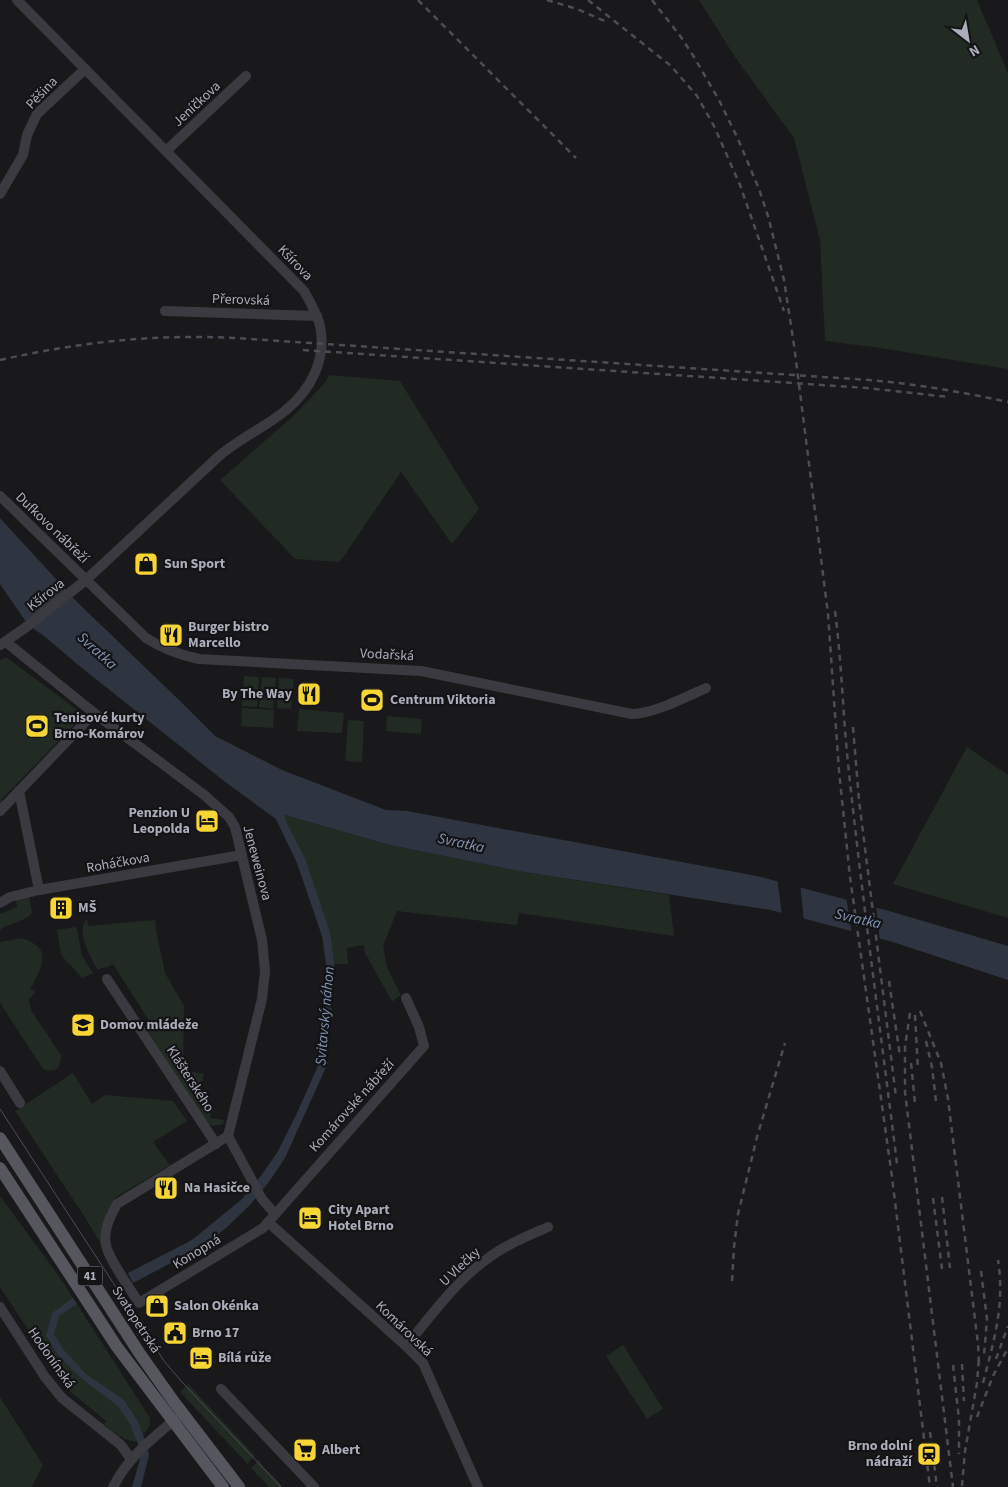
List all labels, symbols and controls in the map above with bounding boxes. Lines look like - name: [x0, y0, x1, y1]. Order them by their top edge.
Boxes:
- north arrow: [943, 15, 993, 65]
- text: N: [965, 39, 983, 61]
- street label: Pěšina: [21, 72, 63, 114]
- street label: Jeníčkova: [169, 77, 225, 131]
- street label: Kšírova: [273, 241, 317, 285]
- street label: Přerovská: [212, 289, 270, 311]
- street label: Dufkovo nábřeží: [11, 488, 93, 569]
- shop icon: Sun Sport: [133, 551, 159, 577]
- place label: Sun Sport: [164, 554, 226, 574]
- street label: Kšírova: [23, 574, 69, 616]
- place label: Burger bistro Marcello: [188, 617, 269, 653]
- restaurant icon: Burger bistro Marcello: [158, 622, 184, 648]
- water label: Svratka: [72, 627, 122, 675]
- street label: Vodařská: [360, 644, 414, 666]
- restaurant icon: By The Way: [296, 681, 322, 707]
- place label: By The Way: [222, 684, 293, 704]
- sports icon: Centrum Viktoria: [359, 687, 385, 713]
- place label: Centrum Viktoria: [390, 690, 496, 710]
- place label: Tenisové kurty Brno-Komárov: [54, 708, 145, 744]
- sports icon: Tenisové kurty Brno-Komárov: [24, 713, 50, 739]
- place label: Penzion U Leopolda: [128, 803, 190, 839]
- hotel icon: Penzion U Leopolda: [194, 808, 220, 834]
- street label: Jeneweinova: [237, 823, 277, 903]
- water label: Svratka: [436, 828, 486, 858]
- street label: Roháčkova: [85, 848, 151, 878]
- building icon: MŠ: [48, 895, 74, 921]
- place label: MŠ: [78, 898, 97, 918]
- water label: Svratka: [833, 903, 883, 935]
- water label: Svitavský náhon: [310, 965, 340, 1067]
- school or university icon: Domov mládeže: [70, 1012, 96, 1038]
- place label: Domov mládeže: [100, 1015, 199, 1035]
- street label: Klášterského: [161, 1042, 219, 1116]
- street label: Komárovské nábřeží: [305, 1055, 400, 1157]
- restaurant icon: Na Hasičce: [153, 1175, 179, 1201]
- place label: Na Hasičce: [184, 1178, 250, 1198]
- place label: City Apart Hotel Brno: [328, 1200, 394, 1236]
- hotel icon: City Apart Hotel Brno: [297, 1205, 323, 1231]
- street label: Konopná: [169, 1230, 225, 1274]
- street label: U Vlečky: [435, 1243, 485, 1291]
- road number: 41: [78, 1266, 102, 1285]
- street label: Svatopetrská: [107, 1282, 165, 1358]
- shop icon: Salon Okénka: [144, 1293, 170, 1319]
- place label: Salon Okénka: [174, 1296, 259, 1316]
- street label: Komárovská: [371, 1297, 437, 1361]
- public building icon: Brno 17: [162, 1320, 188, 1346]
- street label: Hodonínská: [23, 1323, 79, 1393]
- place label: Brno 17: [192, 1323, 239, 1343]
- hotel icon: Bílá růže: [188, 1345, 214, 1371]
- place label: Bílá růže: [218, 1348, 272, 1368]
- place label: Brno dolní nádraží: [848, 1436, 913, 1472]
- supermarket icon: Albert: [292, 1437, 318, 1463]
- place label: Albert: [321, 1440, 361, 1460]
- station icon: Brno dolní nádraží: [916, 1441, 942, 1467]

